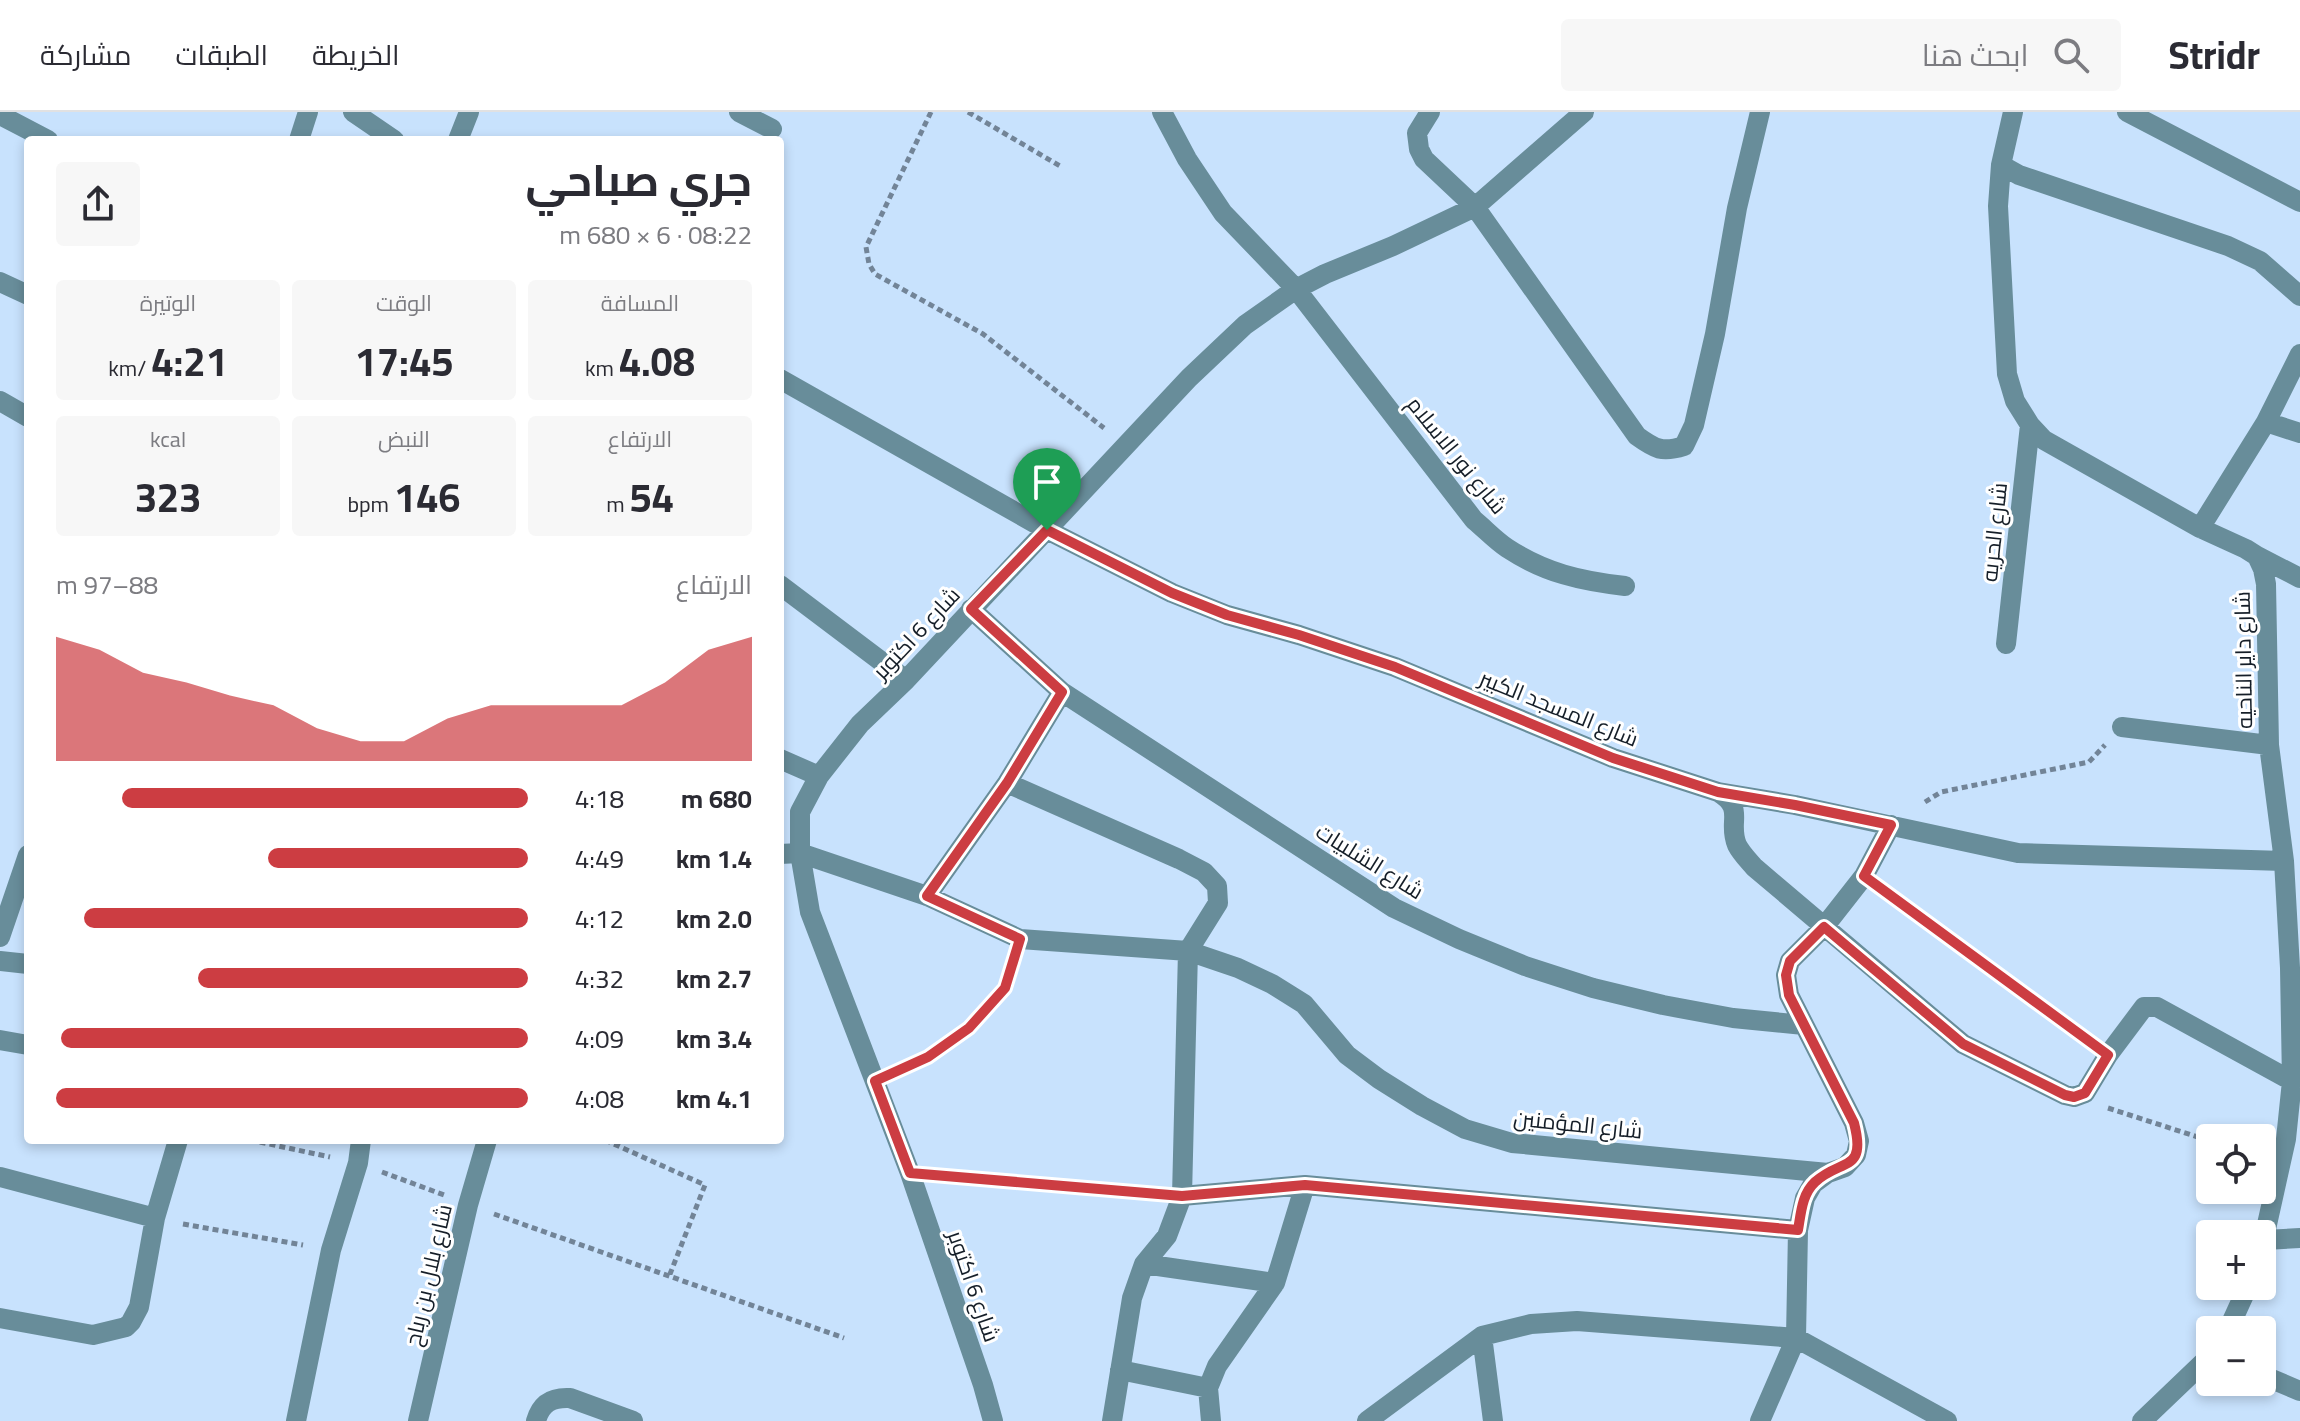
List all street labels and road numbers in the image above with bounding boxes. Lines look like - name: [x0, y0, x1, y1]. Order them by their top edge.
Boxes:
- street label: شارع نور الاسلام: [1396, 386, 1518, 524]
- street label: شارع الحريه: [1968, 480, 2020, 584]
- street label: شارع 6 اكتوبر: [860, 576, 971, 691]
- street label: شارع داير الناحيه: [2221, 591, 2265, 729]
- street label: شارع المسجد الكبير: [1471, 656, 1645, 759]
- street label: شارع الشلبيات: [1307, 811, 1433, 911]
- street label: شارع المؤمنين: [1511, 1096, 1645, 1152]
- street label: شارع بلال بن رباح: [391, 1200, 465, 1350]
- street label: شارع 6 اكتوبر: [935, 1222, 1013, 1348]

